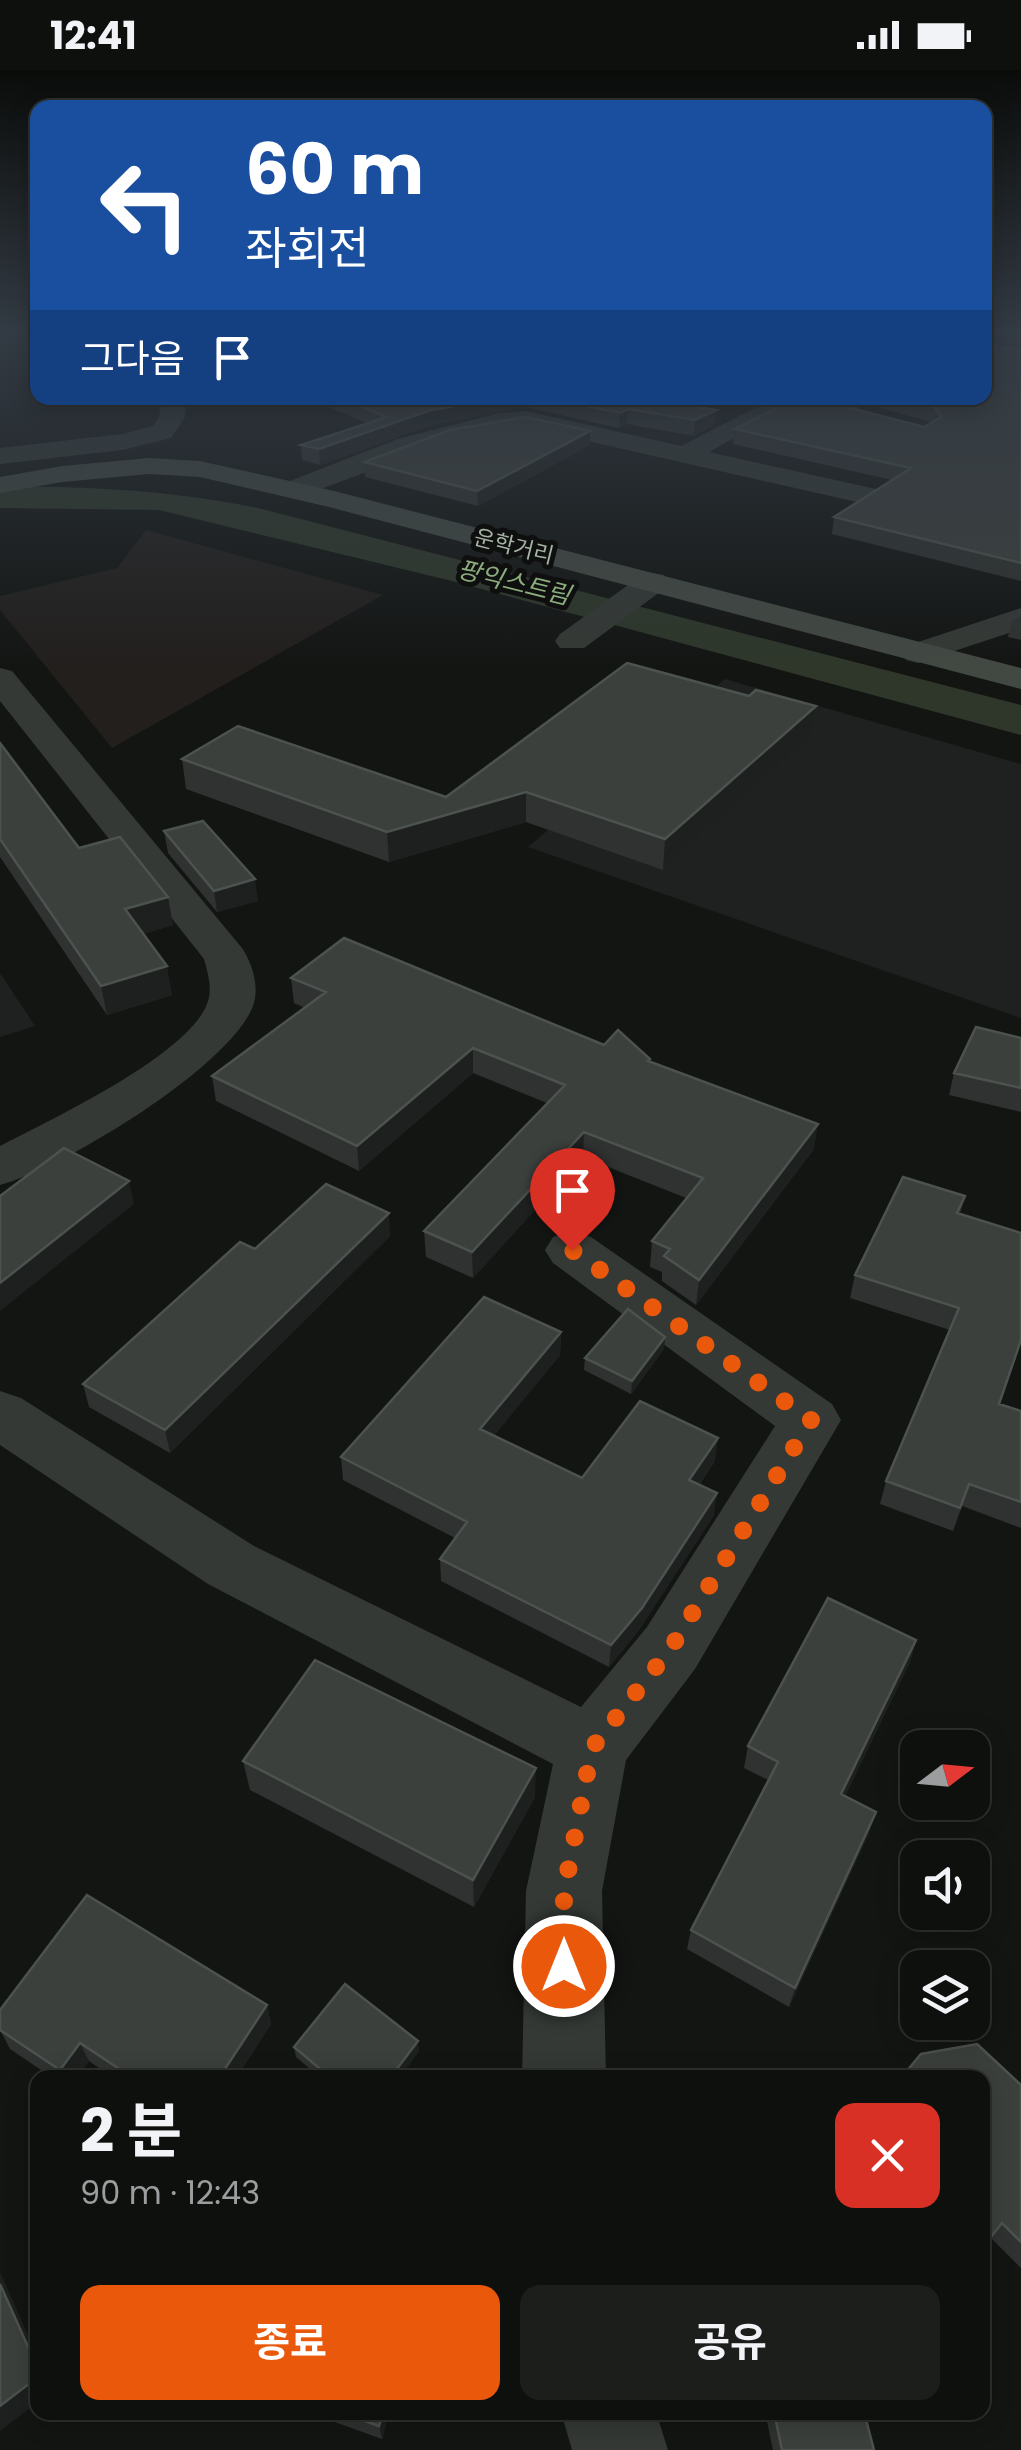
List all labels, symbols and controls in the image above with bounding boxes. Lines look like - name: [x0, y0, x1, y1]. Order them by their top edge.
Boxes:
- text: 12:41: [50, 9, 137, 62]
- text: 60 m: [245, 120, 424, 219]
- icon: left: [80, 140, 210, 270]
- text: 좌회전: [245, 217, 369, 280]
- icon: arrive: [205, 330, 260, 385]
- text: 그다음: [80, 332, 185, 385]
- street label: 운학거리: [471, 522, 557, 571]
- water label: 팡익스트림: [454, 552, 576, 614]
- pin: [530, 1148, 615, 1251]
- icon: arrive: [545, 1163, 600, 1218]
- north arrow: [900, 1730, 990, 1820]
- map controls: [900, 1730, 990, 2040]
- button: sound: [900, 1840, 990, 1930]
- position arrow: [512, 1914, 616, 2018]
- button: layers: [900, 1950, 990, 2040]
- text: 2 분: [80, 2089, 182, 2173]
- button: close: [835, 2103, 940, 2208]
- text: 90 m · 12:43: [80, 2170, 260, 2215]
- button: 종료: [80, 2285, 500, 2400]
- button: 공유: [520, 2285, 940, 2400]

